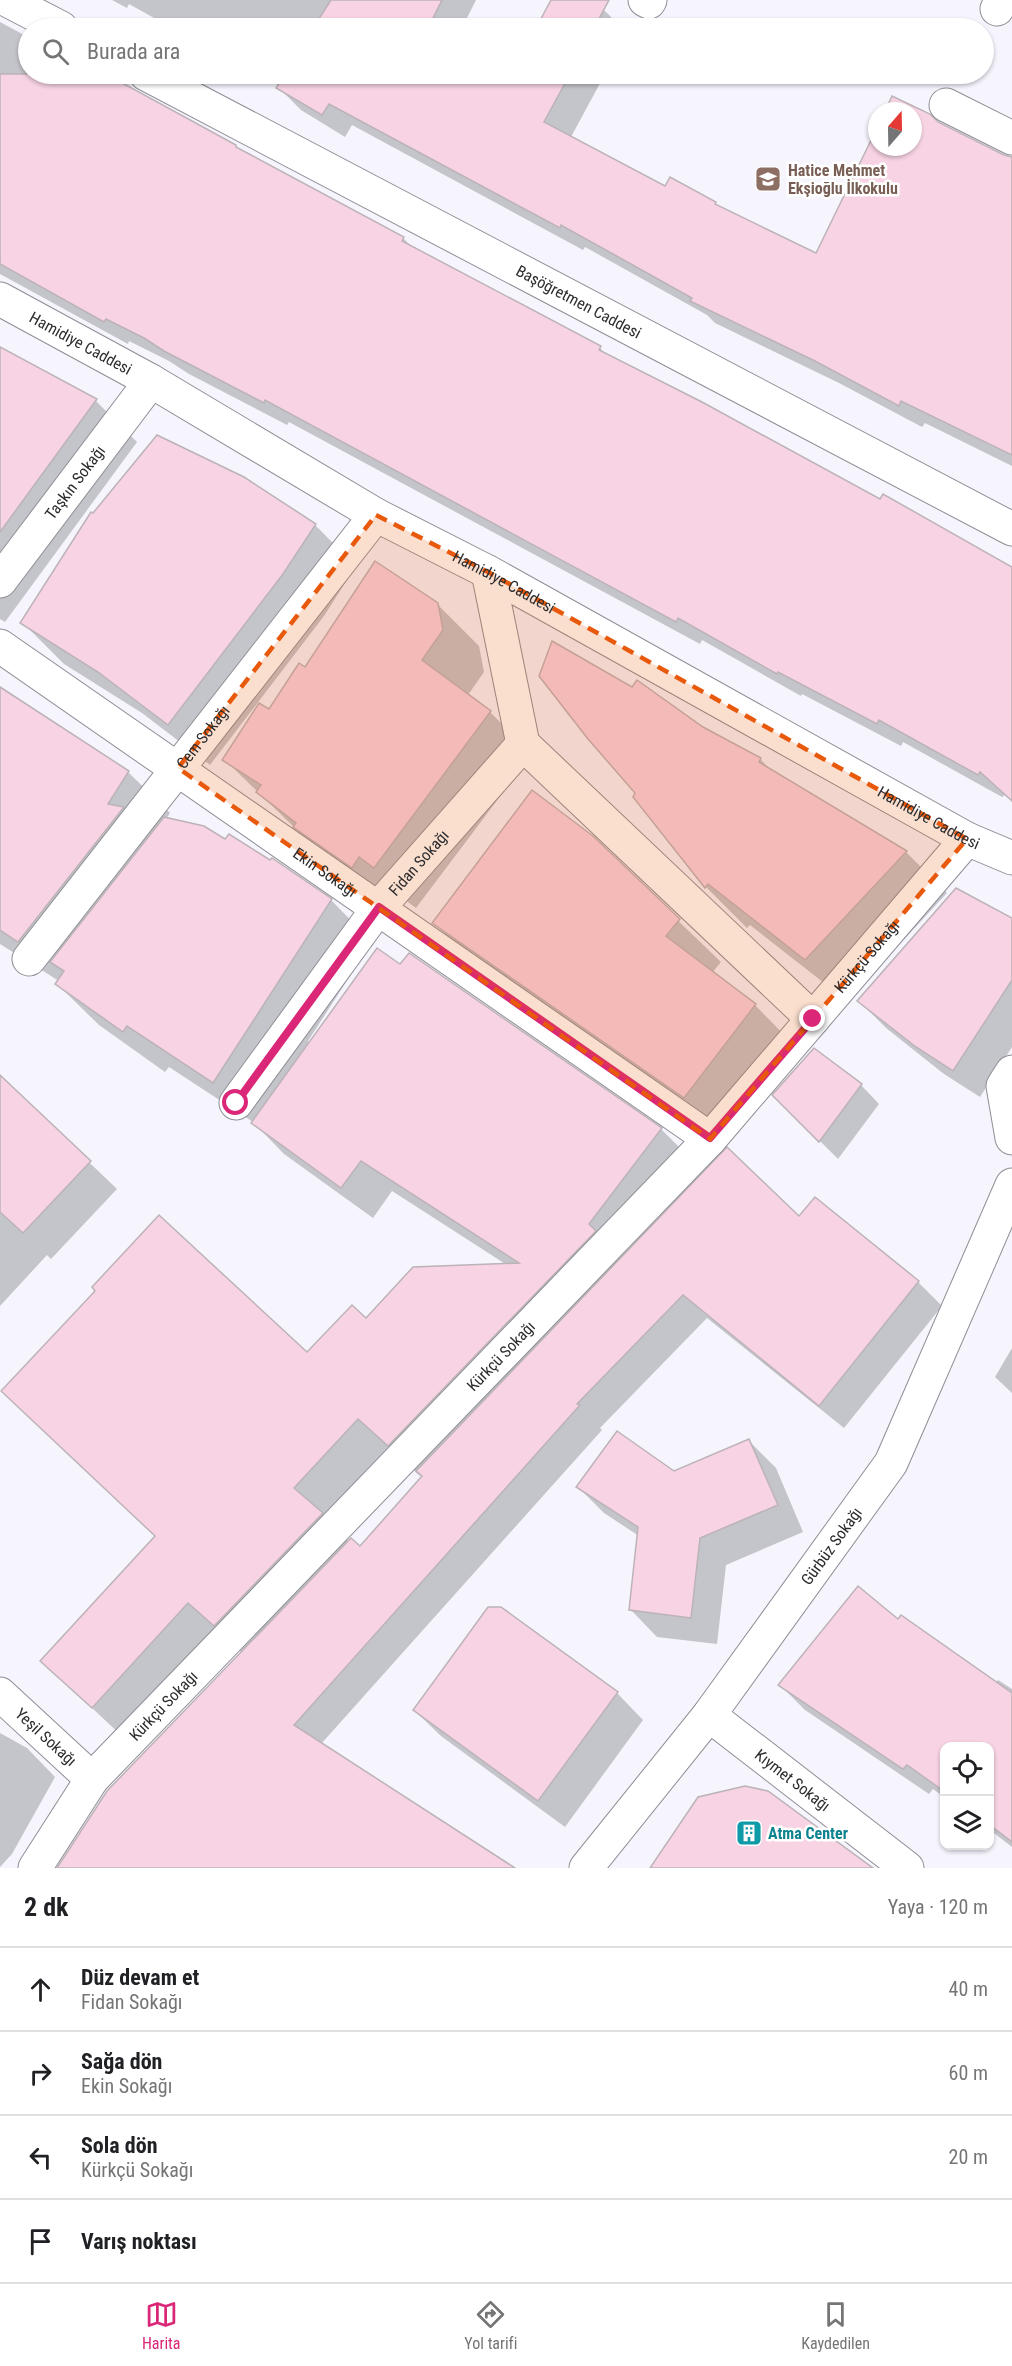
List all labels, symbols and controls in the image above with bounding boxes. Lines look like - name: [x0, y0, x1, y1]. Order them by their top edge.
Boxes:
- search box: [18, 18, 994, 84]
- icon: search: [39, 35, 72, 68]
- text: Burada ara: [87, 39, 180, 64]
- north arrow: [868, 102, 922, 156]
- place label: Hatice Mehmet Ekşioğlu İlkokulu: [788, 161, 898, 198]
- school or university icon: Hatice Mehmet Ekşioğlu İlkokulu: [753, 164, 783, 194]
- street label: Başöğretmen Caddesi: [513, 261, 644, 343]
- street label: Hamidiye Caddesi: [26, 308, 135, 379]
- street label: Taşkın Sokağı: [41, 442, 109, 523]
- street label: Hamidiye Caddesi: [449, 547, 558, 617]
- street label: Cem Sokağı: [172, 702, 234, 773]
- street label: Hamidiye Caddesi: [874, 782, 983, 853]
- street label: Fidan Sokağı: [385, 826, 453, 900]
- street label: Ekin Sokağı: [290, 844, 360, 901]
- street label: Kürkçü Sokağı: [830, 916, 903, 997]
- route end: [799, 1005, 825, 1031]
- route start: [222, 1089, 248, 1115]
- street label: Kürkçü Sokağı: [463, 1317, 539, 1395]
- street label: Gürbüz Sokağı: [797, 1504, 866, 1589]
- street label: Kürkçü Sokağı: [125, 1667, 201, 1745]
- street label: Yeşil Sokağı: [11, 1704, 81, 1770]
- map controls: [940, 1742, 994, 1850]
- button: locate: [940, 1742, 994, 1796]
- street label: Kıymet Sokağı: [751, 1745, 834, 1815]
- button: layers: [940, 1796, 994, 1850]
- building icon: Atma Center: [734, 1818, 764, 1848]
- place label: Atma Center: [768, 1824, 848, 1843]
- text: 2 dk: [24, 1892, 68, 1922]
- text: Yaya · 120 m: [888, 1895, 988, 1919]
- text: Düz devam et: [81, 1965, 199, 1990]
- icon: ahead: [24, 1973, 57, 2006]
- text: 40 m: [949, 1977, 988, 2001]
- text: Fidan Sokağı: [81, 1990, 183, 2014]
- text: Sağa dön: [81, 2049, 162, 2074]
- icon: right: [24, 2057, 57, 2090]
- text: 60 m: [949, 2061, 988, 2085]
- text: Ekin Sokağı: [81, 2074, 172, 2098]
- text: Sola dön: [81, 2133, 157, 2158]
- icon: left: [24, 2141, 57, 2174]
- text: 20 m: [949, 2145, 988, 2169]
- text: Kürkçü Sokağı: [81, 2158, 193, 2182]
- icon: arrive: [24, 2225, 57, 2258]
- text: Varış noktası: [81, 2229, 197, 2254]
- tab: Harita: [142, 2298, 180, 2353]
- tab: Yol tarifi: [464, 2298, 517, 2353]
- tab: Kaydedilen: [801, 2298, 870, 2353]

